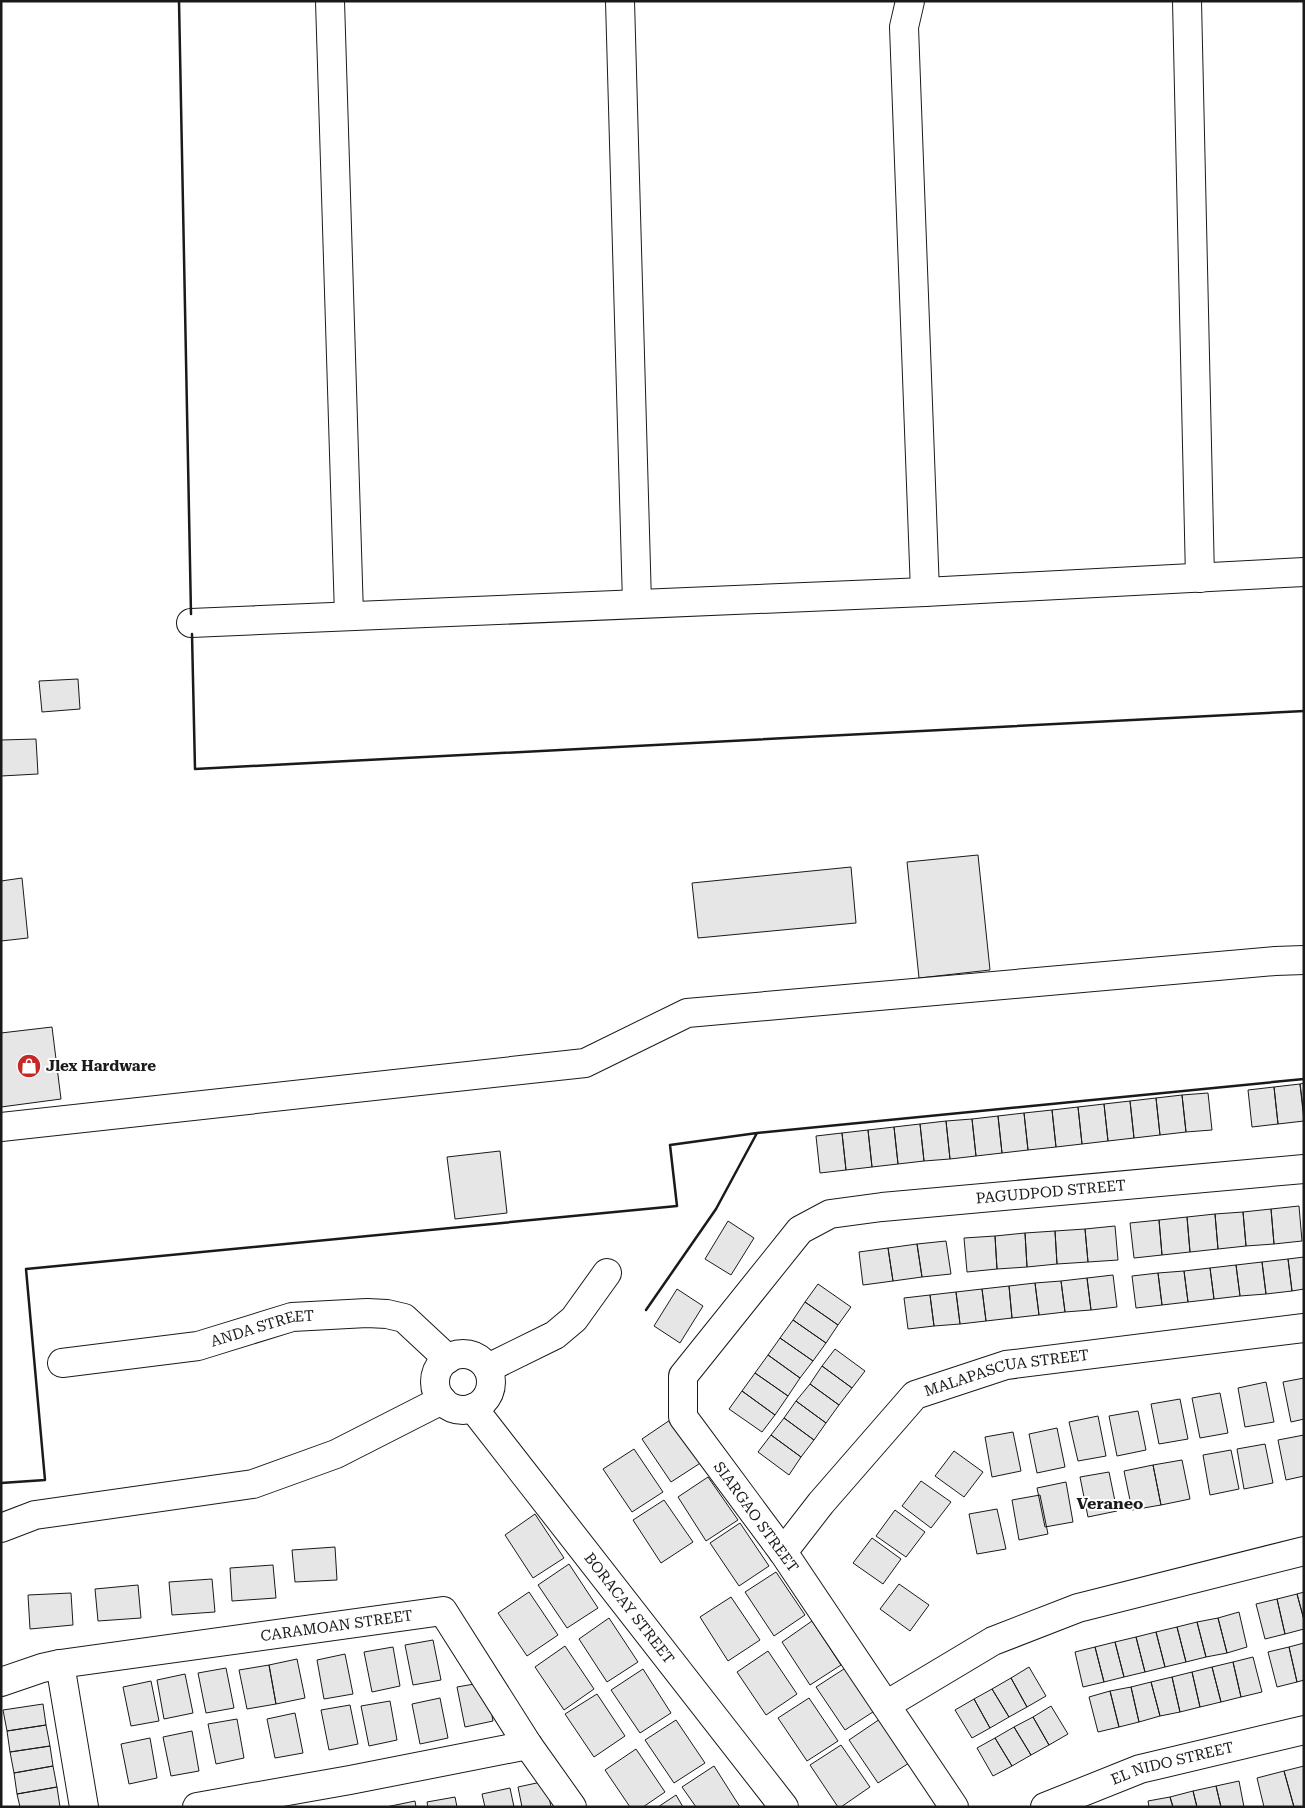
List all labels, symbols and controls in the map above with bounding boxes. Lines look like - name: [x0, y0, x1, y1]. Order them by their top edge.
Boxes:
- shop icon: Jlex Hardware: [16, 1053, 42, 1079]
- place label: Jlex Hardware: [46, 1057, 156, 1075]
- street label: PAGUDPOD STREET: [975, 1176, 1127, 1208]
- street label: ANDA STREET: [208, 1307, 314, 1351]
- street label: MALAPASCUA STREET: [922, 1346, 1090, 1400]
- street label: SIARGAO STREET: [710, 1458, 802, 1576]
- district label: Veraneo: [1077, 1494, 1143, 1513]
- street label: BORACAY STREET: [580, 1549, 678, 1667]
- street label: CARAMOAN STREET: [259, 1606, 414, 1645]
- street label: EL NIDO STREET: [1108, 1738, 1235, 1789]

